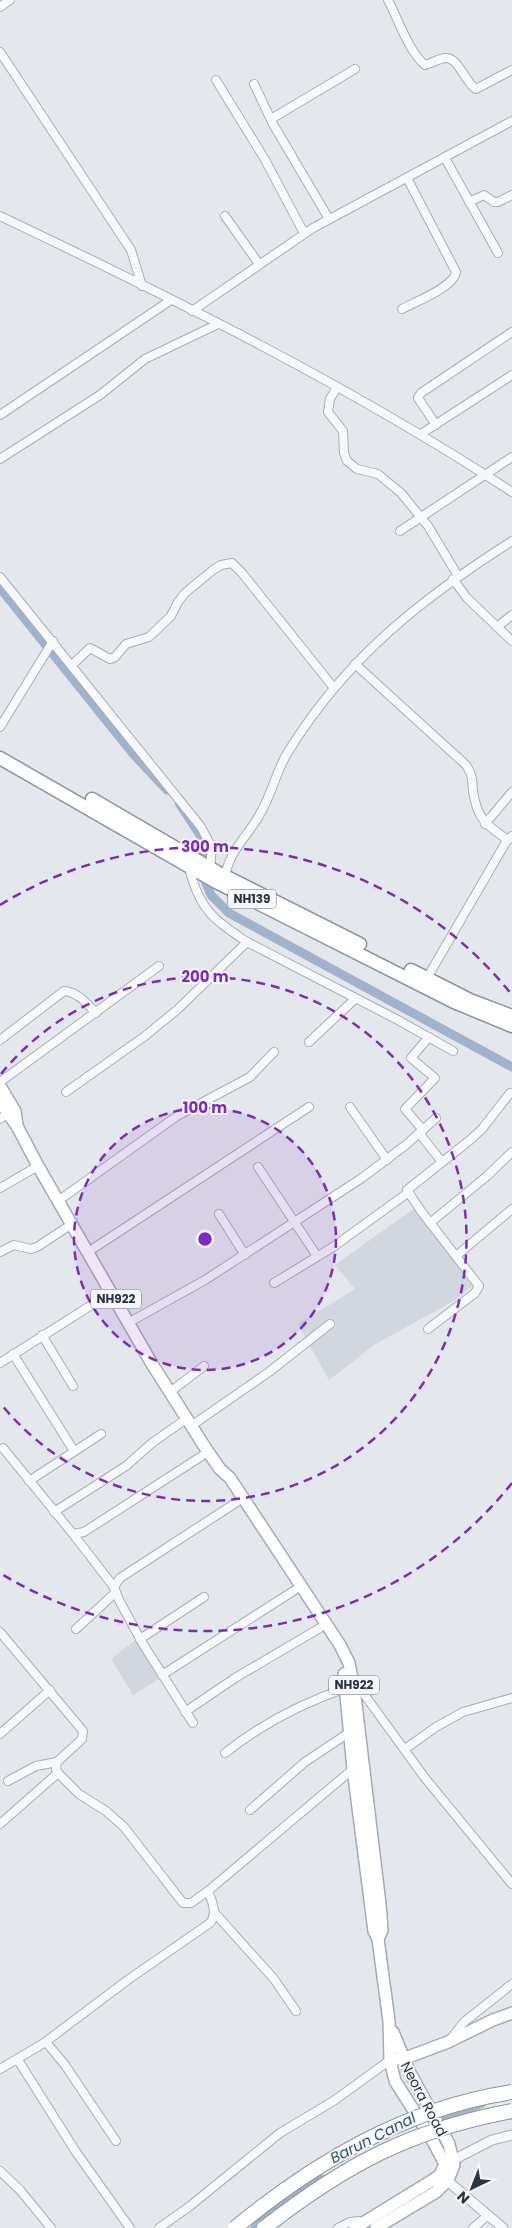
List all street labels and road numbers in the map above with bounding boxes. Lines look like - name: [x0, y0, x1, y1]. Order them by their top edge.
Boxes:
- road number: NH139: [228, 890, 276, 909]
- road number: NH922: [91, 1290, 141, 1308]
- road number: NH922: [329, 1676, 379, 1694]
- street label: Neora Road: [396, 2058, 452, 2140]

